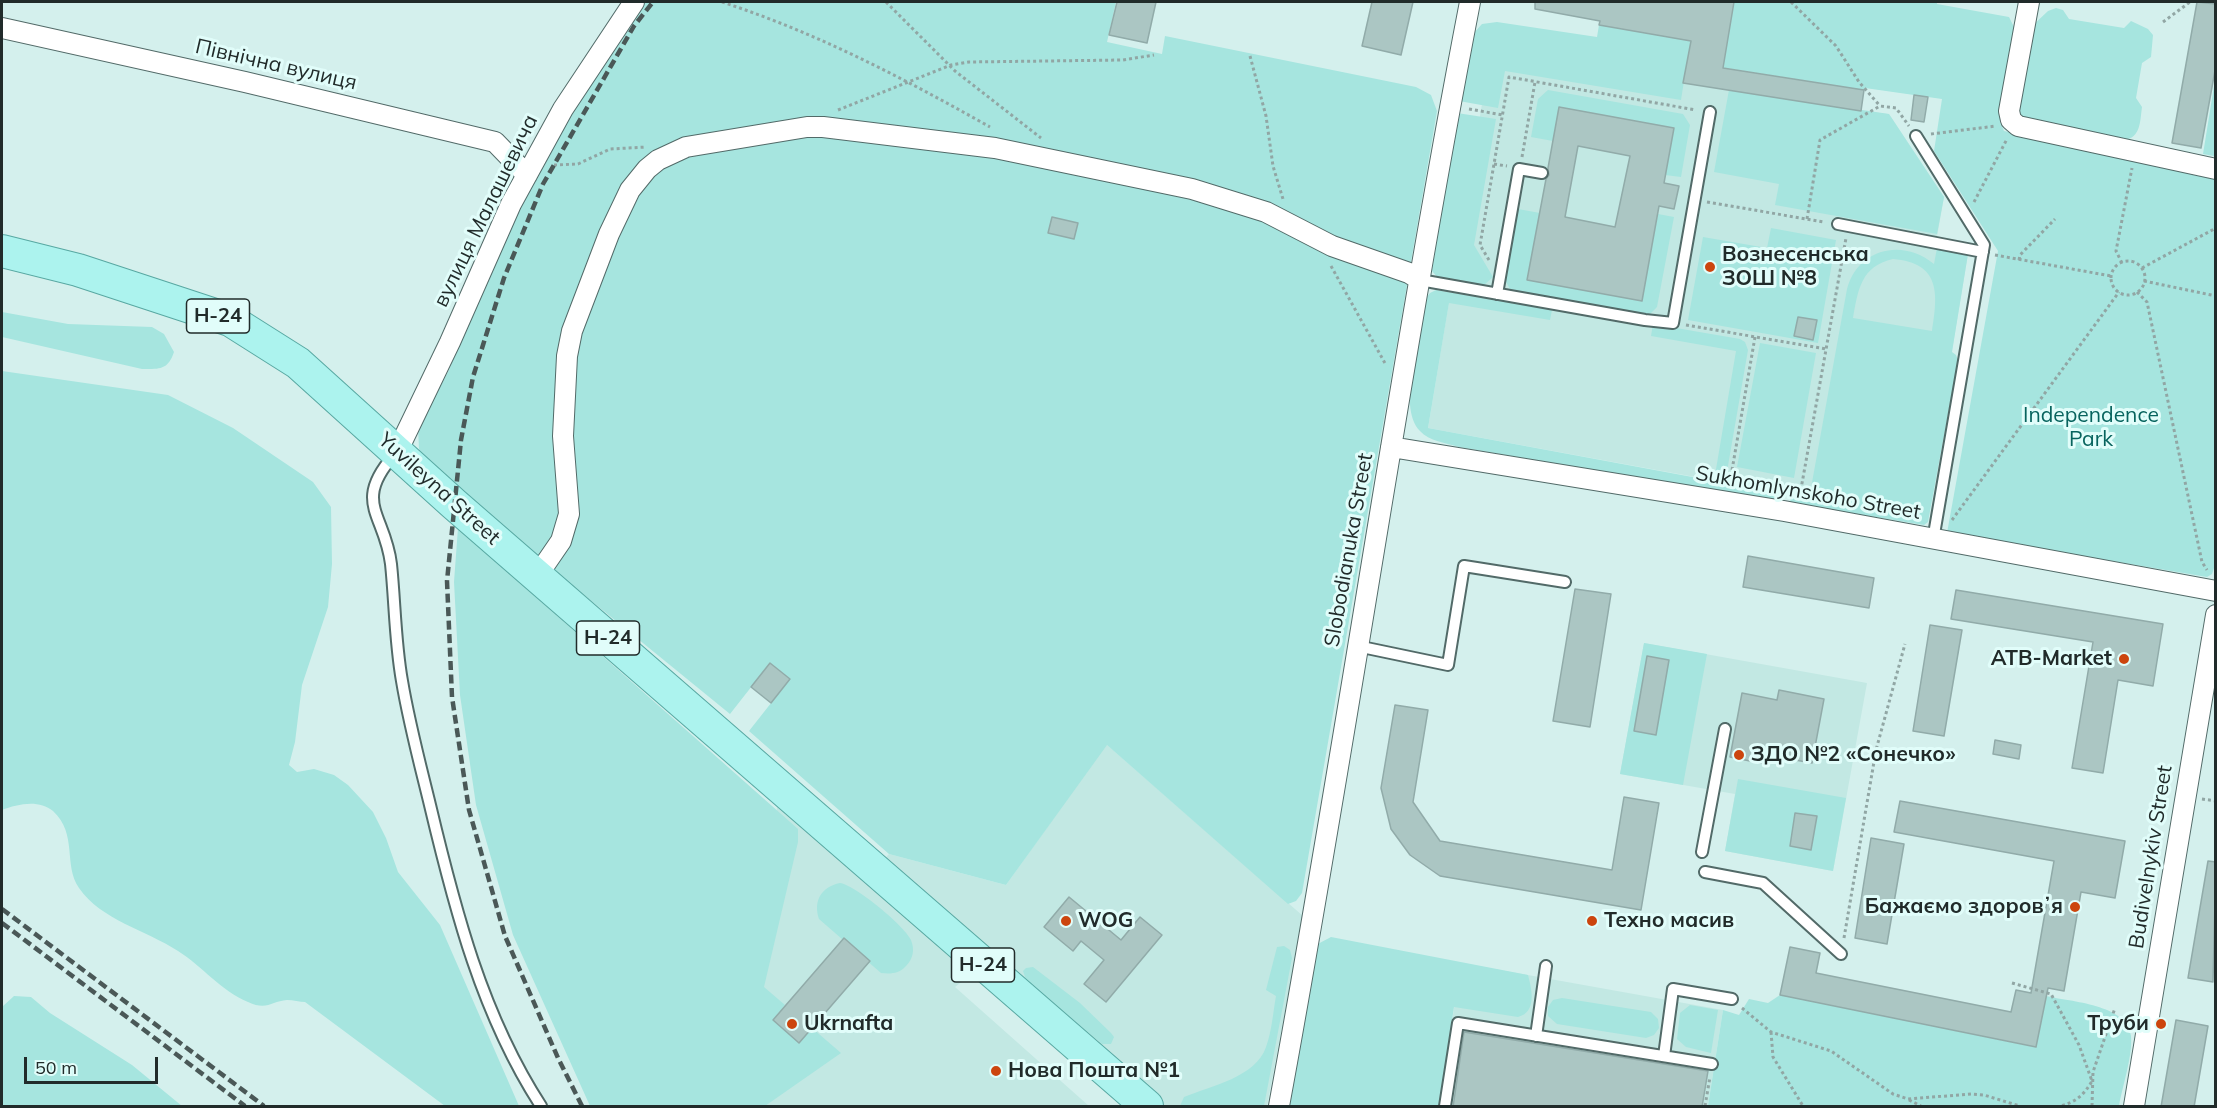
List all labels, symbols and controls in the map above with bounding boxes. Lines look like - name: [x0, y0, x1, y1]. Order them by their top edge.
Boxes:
- street label: Північна вулиця: [193, 34, 359, 96]
- street label: вулиця Малашевича: [428, 111, 544, 311]
- place label: Вознесенська ЗОШ №8: [1722, 242, 1869, 292]
- marker: Вознесенська ЗОШ №8: [1703, 260, 1717, 274]
- road number: Н-24: [186, 299, 250, 333]
- park label: Independence Park: [2023, 403, 2159, 453]
- street label: Yuvileyna Street: [373, 428, 505, 550]
- street label: Slobodianuka Street: [1320, 451, 1378, 649]
- street label: Sukhomlynskoho Street: [1694, 461, 1922, 525]
- road number: Н-24: [576, 621, 640, 655]
- place label: ATB-Market: [1991, 646, 2112, 672]
- marker: ATB-Market: [2117, 652, 2131, 666]
- place label: ЗДО №2 «Сонечко»: [1751, 742, 1956, 768]
- marker: ЗДО №2 «Сонечко»: [1732, 748, 1746, 762]
- street label: Budivelnykiv Street: [2124, 764, 2178, 950]
- place label: Бажаємо здоровʼя: [1865, 894, 2063, 920]
- marker: Бажаємо здоровʼя: [2068, 900, 2082, 914]
- place label: WOG: [1078, 908, 1133, 934]
- place label: Техно масив: [1604, 908, 1734, 934]
- marker: WOG: [1059, 914, 1073, 928]
- marker: Техно масив: [1585, 914, 1599, 928]
- road number: Н-24: [952, 948, 1014, 982]
- place label: Ukrnafta: [804, 1011, 893, 1037]
- place label: Труби: [2087, 1011, 2149, 1037]
- marker: Ukrnafta: [785, 1017, 799, 1031]
- marker: Труби: [2154, 1017, 2168, 1031]
- scale bar: [27, 1045, 160, 1083]
- text: 50 m: [35, 1056, 77, 1079]
- place label: Нова Пошта №1: [1008, 1058, 1180, 1084]
- marker: Нова Пошта №1: [989, 1064, 1003, 1078]

